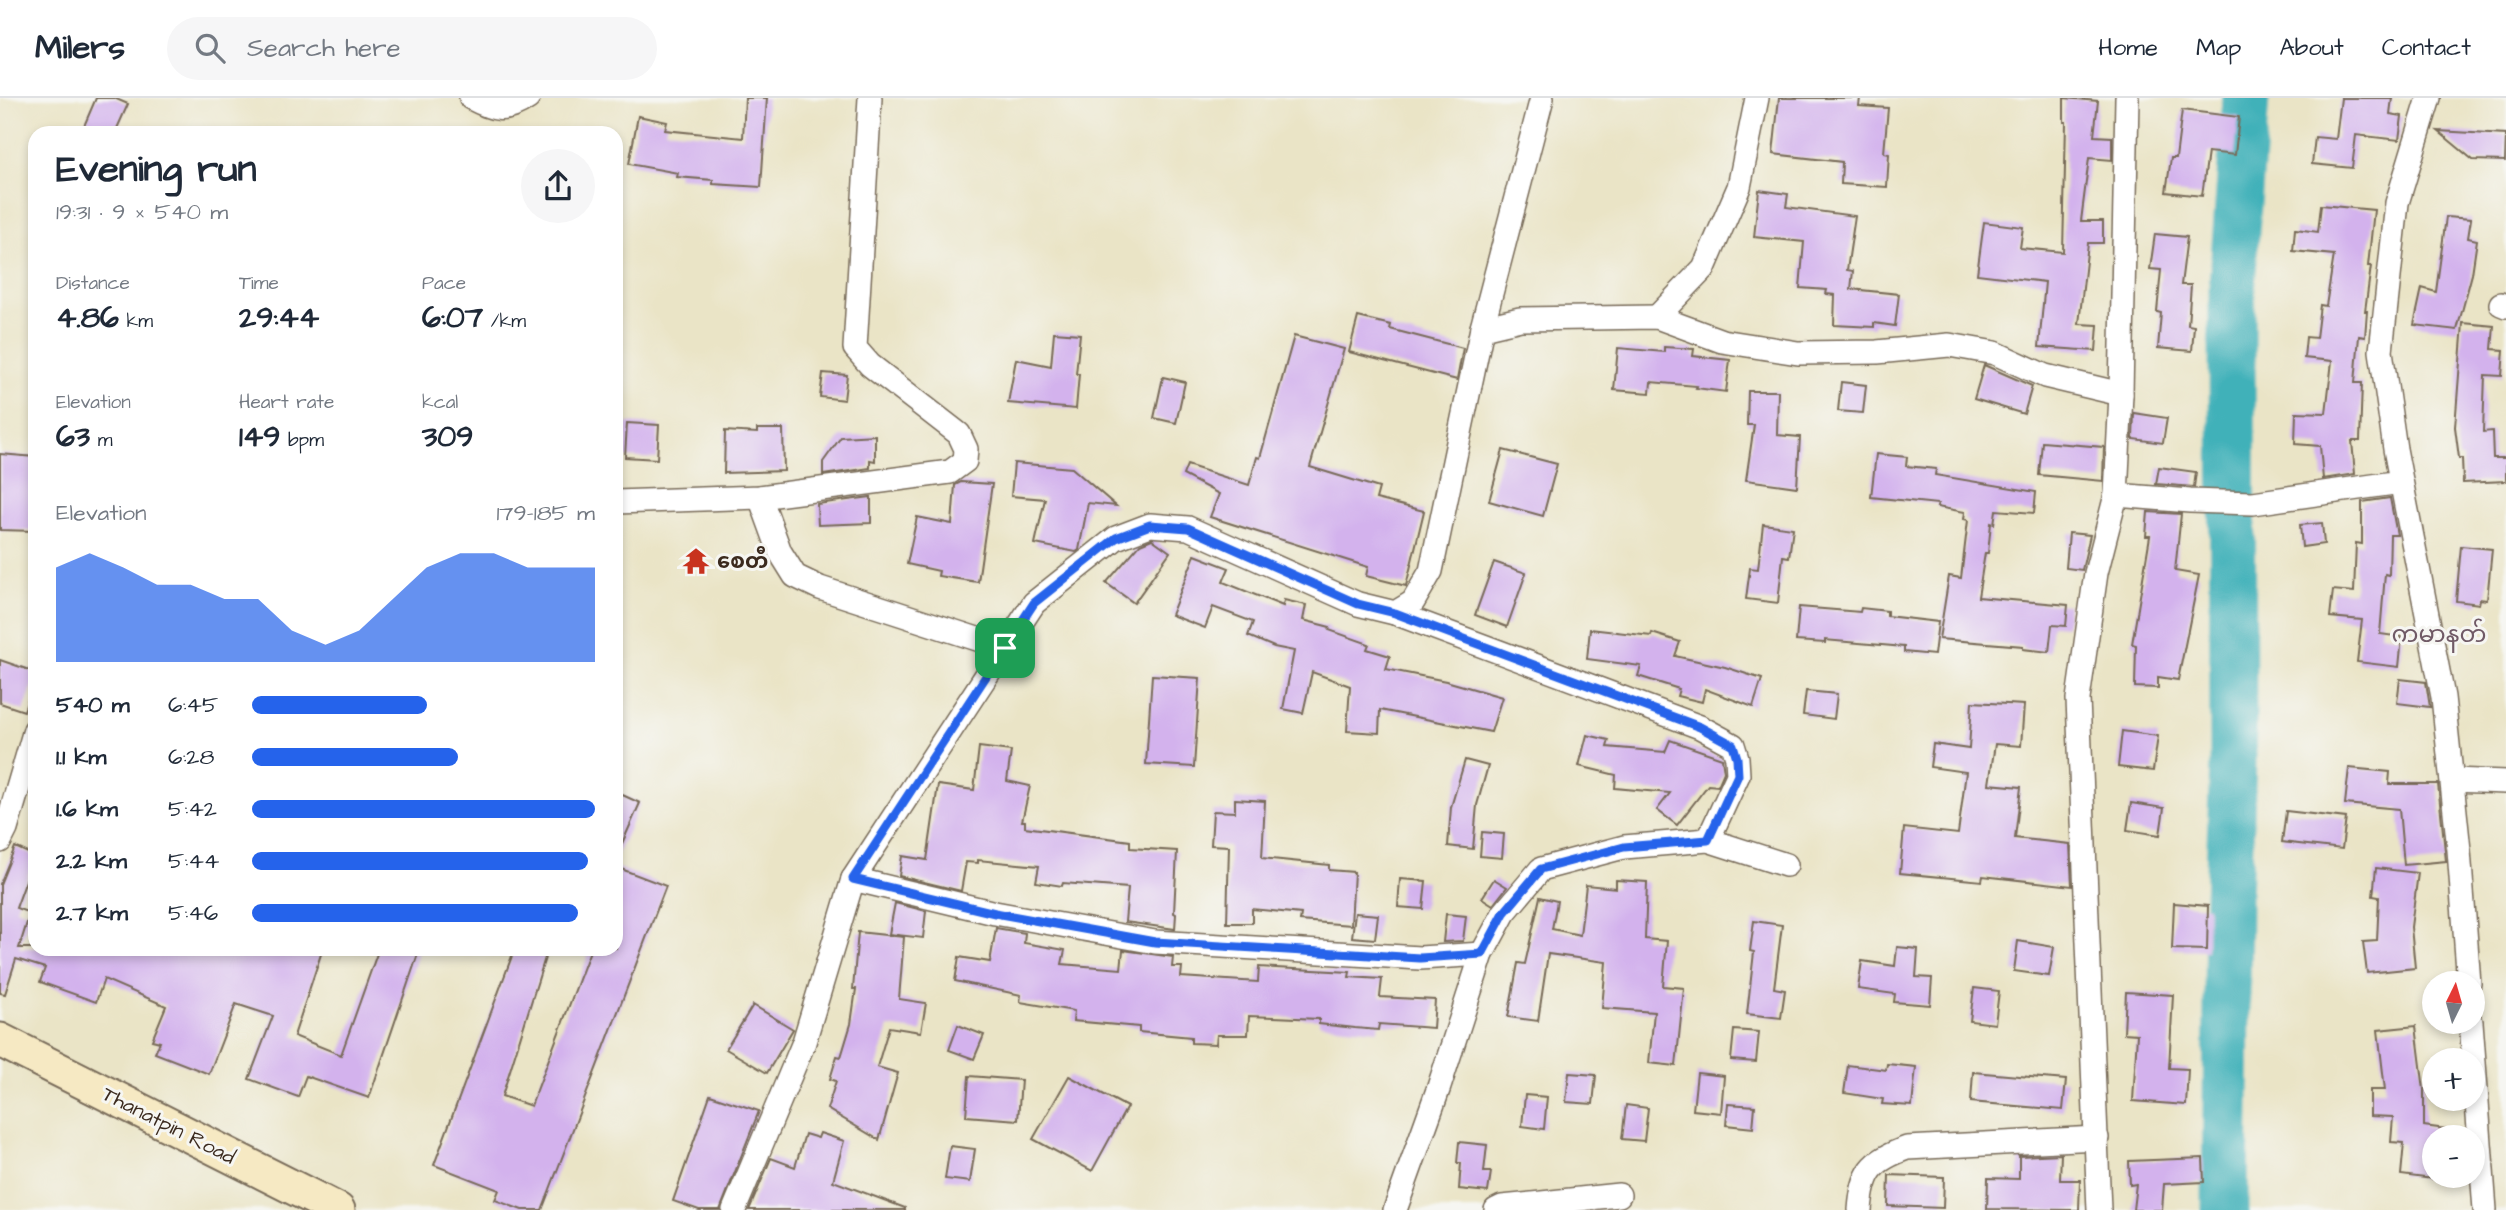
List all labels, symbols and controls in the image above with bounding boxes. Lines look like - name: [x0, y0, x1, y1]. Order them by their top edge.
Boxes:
- search box: [167, 17, 657, 80]
- text: Milers: [35, 25, 125, 71]
- icon: search: [191, 29, 229, 67]
- text: Search here: [247, 30, 401, 66]
- text: Home: [2098, 31, 2158, 65]
- text: Map: [2196, 31, 2241, 65]
- text: About: [2279, 31, 2344, 65]
- text: Contact: [2382, 31, 2471, 65]
- text: Evening run: [56, 144, 257, 196]
- button: share: [521, 149, 595, 223]
- text: 19:31 · 9 × 540 m: [56, 196, 228, 228]
- text: Distance: [56, 270, 130, 297]
- text: Time: [239, 270, 279, 297]
- text: Pace: [422, 270, 466, 297]
- text: 4.86: [56, 297, 119, 339]
- text: 29:44: [239, 297, 319, 339]
- text: 6:07: [422, 297, 483, 339]
- text: km: [119, 308, 153, 335]
- text: /km: [483, 308, 526, 335]
- text: Elevation: [56, 389, 131, 416]
- text: Heart rate: [239, 389, 334, 416]
- text: kcal: [422, 389, 458, 416]
- text: 63: [56, 416, 90, 458]
- text: 149: [239, 416, 280, 458]
- text: 309: [422, 416, 473, 458]
- text: m: [90, 427, 112, 454]
- text: bpm: [280, 427, 324, 454]
- text: Elevation: [56, 497, 147, 529]
- text: 179–185 m: [496, 497, 595, 529]
- temple icon: စေတီ: [681, 546, 711, 576]
- place label: စေတီ: [717, 546, 768, 576]
- pin: [975, 618, 1035, 678]
- district label: ကမာနတ်: [2392, 618, 2486, 653]
- icon: arrive: [986, 629, 1024, 667]
- text: 540 m: [56, 689, 130, 721]
- text: 6:45: [168, 689, 218, 721]
- text: 1.1 km: [56, 741, 106, 773]
- text: 6:28: [168, 741, 214, 773]
- text: 1.6 km: [56, 793, 118, 825]
- text: 5:42: [168, 793, 217, 825]
- text: 2.2 km: [56, 845, 127, 877]
- text: 5:44: [168, 845, 219, 877]
- text: 2.7 km: [56, 897, 128, 929]
- text: 5:46: [168, 897, 218, 929]
- north arrow: [2422, 971, 2485, 1034]
- map controls: [2422, 971, 2485, 1188]
- button: +: [2422, 1048, 2485, 1111]
- street label: Thanatpin Road: [97, 1079, 241, 1172]
- button: −: [2422, 1125, 2485, 1188]

